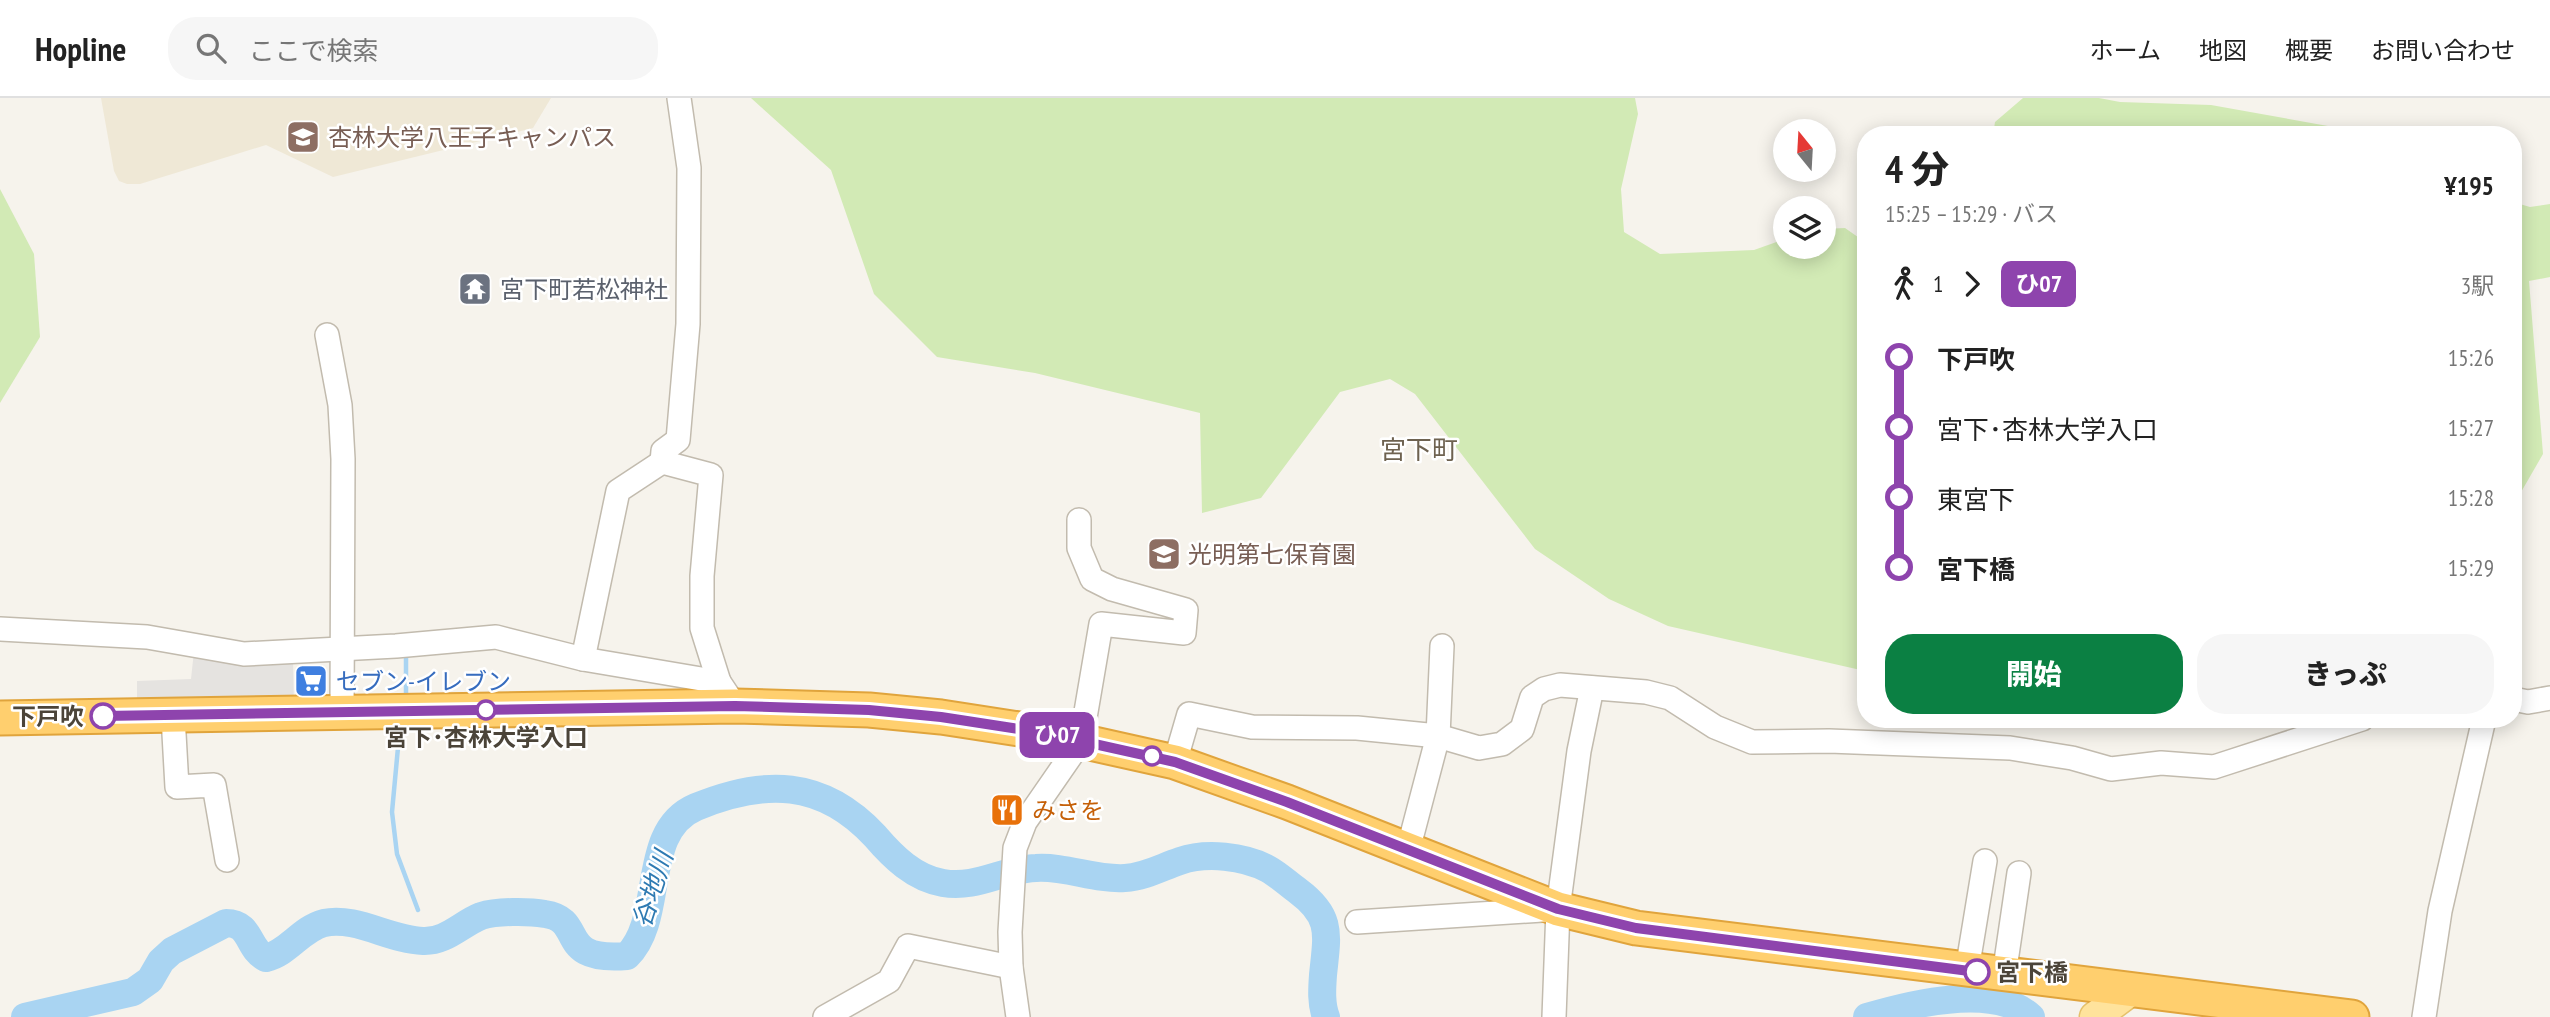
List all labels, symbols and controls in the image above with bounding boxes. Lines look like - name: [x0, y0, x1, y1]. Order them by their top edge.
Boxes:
- search box: [168, 17, 658, 80]
- text: Hopline: [35, 27, 126, 70]
- icon: search: [192, 29, 230, 67]
- text: ここで検索: [248, 34, 378, 67]
- text: ホーム: [2090, 35, 2161, 66]
- text: 地図: [2199, 35, 2247, 66]
- text: 概要: [2285, 35, 2333, 66]
- text: お問い合わせ: [2371, 35, 2515, 66]
- school or university icon: 杏林大学八王子キャンパス: [284, 118, 322, 156]
- north arrow: [1773, 119, 1836, 182]
- map controls: [1773, 119, 1836, 259]
- place label: 杏林大学八王子キャンパス: [328, 122, 616, 153]
- text: 4 分: [1885, 144, 1949, 193]
- text: ¥195: [2444, 169, 2494, 202]
- button: layers: [1773, 196, 1836, 259]
- text: 15:25 – 15:29 · バス: [1885, 199, 2058, 228]
- icon: walk: [1885, 265, 1923, 303]
- icon: forward: [1953, 265, 1991, 303]
- text: ひ07: [2015, 268, 2062, 299]
- text: 1: [1933, 269, 1943, 298]
- temple icon: 宮下町若松神社: [456, 270, 494, 308]
- text: 3駅: [2461, 271, 2494, 300]
- place label: 宮下町若松神社: [500, 274, 668, 305]
- text: 下戸吹: [1937, 343, 2015, 376]
- text: 15:26: [2448, 343, 2494, 372]
- text: 宮下･杏林大学入口: [1937, 413, 2158, 446]
- text: 15:27: [2448, 413, 2494, 442]
- district label: 宮下町: [1380, 433, 1458, 466]
- text: 東宮下: [1937, 483, 2015, 516]
- text: 15:28: [2448, 483, 2494, 512]
- school or university icon: 光明第七保育園: [1145, 535, 1183, 573]
- place label: 光明第七保育園: [1188, 539, 1356, 570]
- text: 宮下橋: [1937, 553, 2015, 586]
- text: 15:29: [2448, 553, 2494, 582]
- button: 開始: [1885, 634, 2183, 714]
- button: きっぷ: [2197, 634, 2494, 714]
- supermarket icon: セブン-イレブン: [292, 662, 330, 700]
- place label: セブン-イレブン: [336, 666, 511, 697]
- marker: 宮下･杏林大学入口: [476, 700, 496, 720]
- place label: 下戸吹: [12, 701, 84, 732]
- marker: 下戸吹: [90, 703, 116, 729]
- line badge: ひ07: [1017, 712, 1097, 758]
- text: ひ07: [1034, 719, 1080, 750]
- place label: 宮下･杏林大学入口: [384, 722, 588, 753]
- unlabelled marker: [1142, 746, 1162, 766]
- restaurant icon: みさを: [988, 791, 1026, 829]
- place label: みさを: [1032, 795, 1104, 826]
- water label: 谷地川: [624, 844, 681, 931]
- place label: 宮下橋: [1996, 957, 2068, 988]
- marker: 宮下橋: [1964, 959, 1990, 985]

